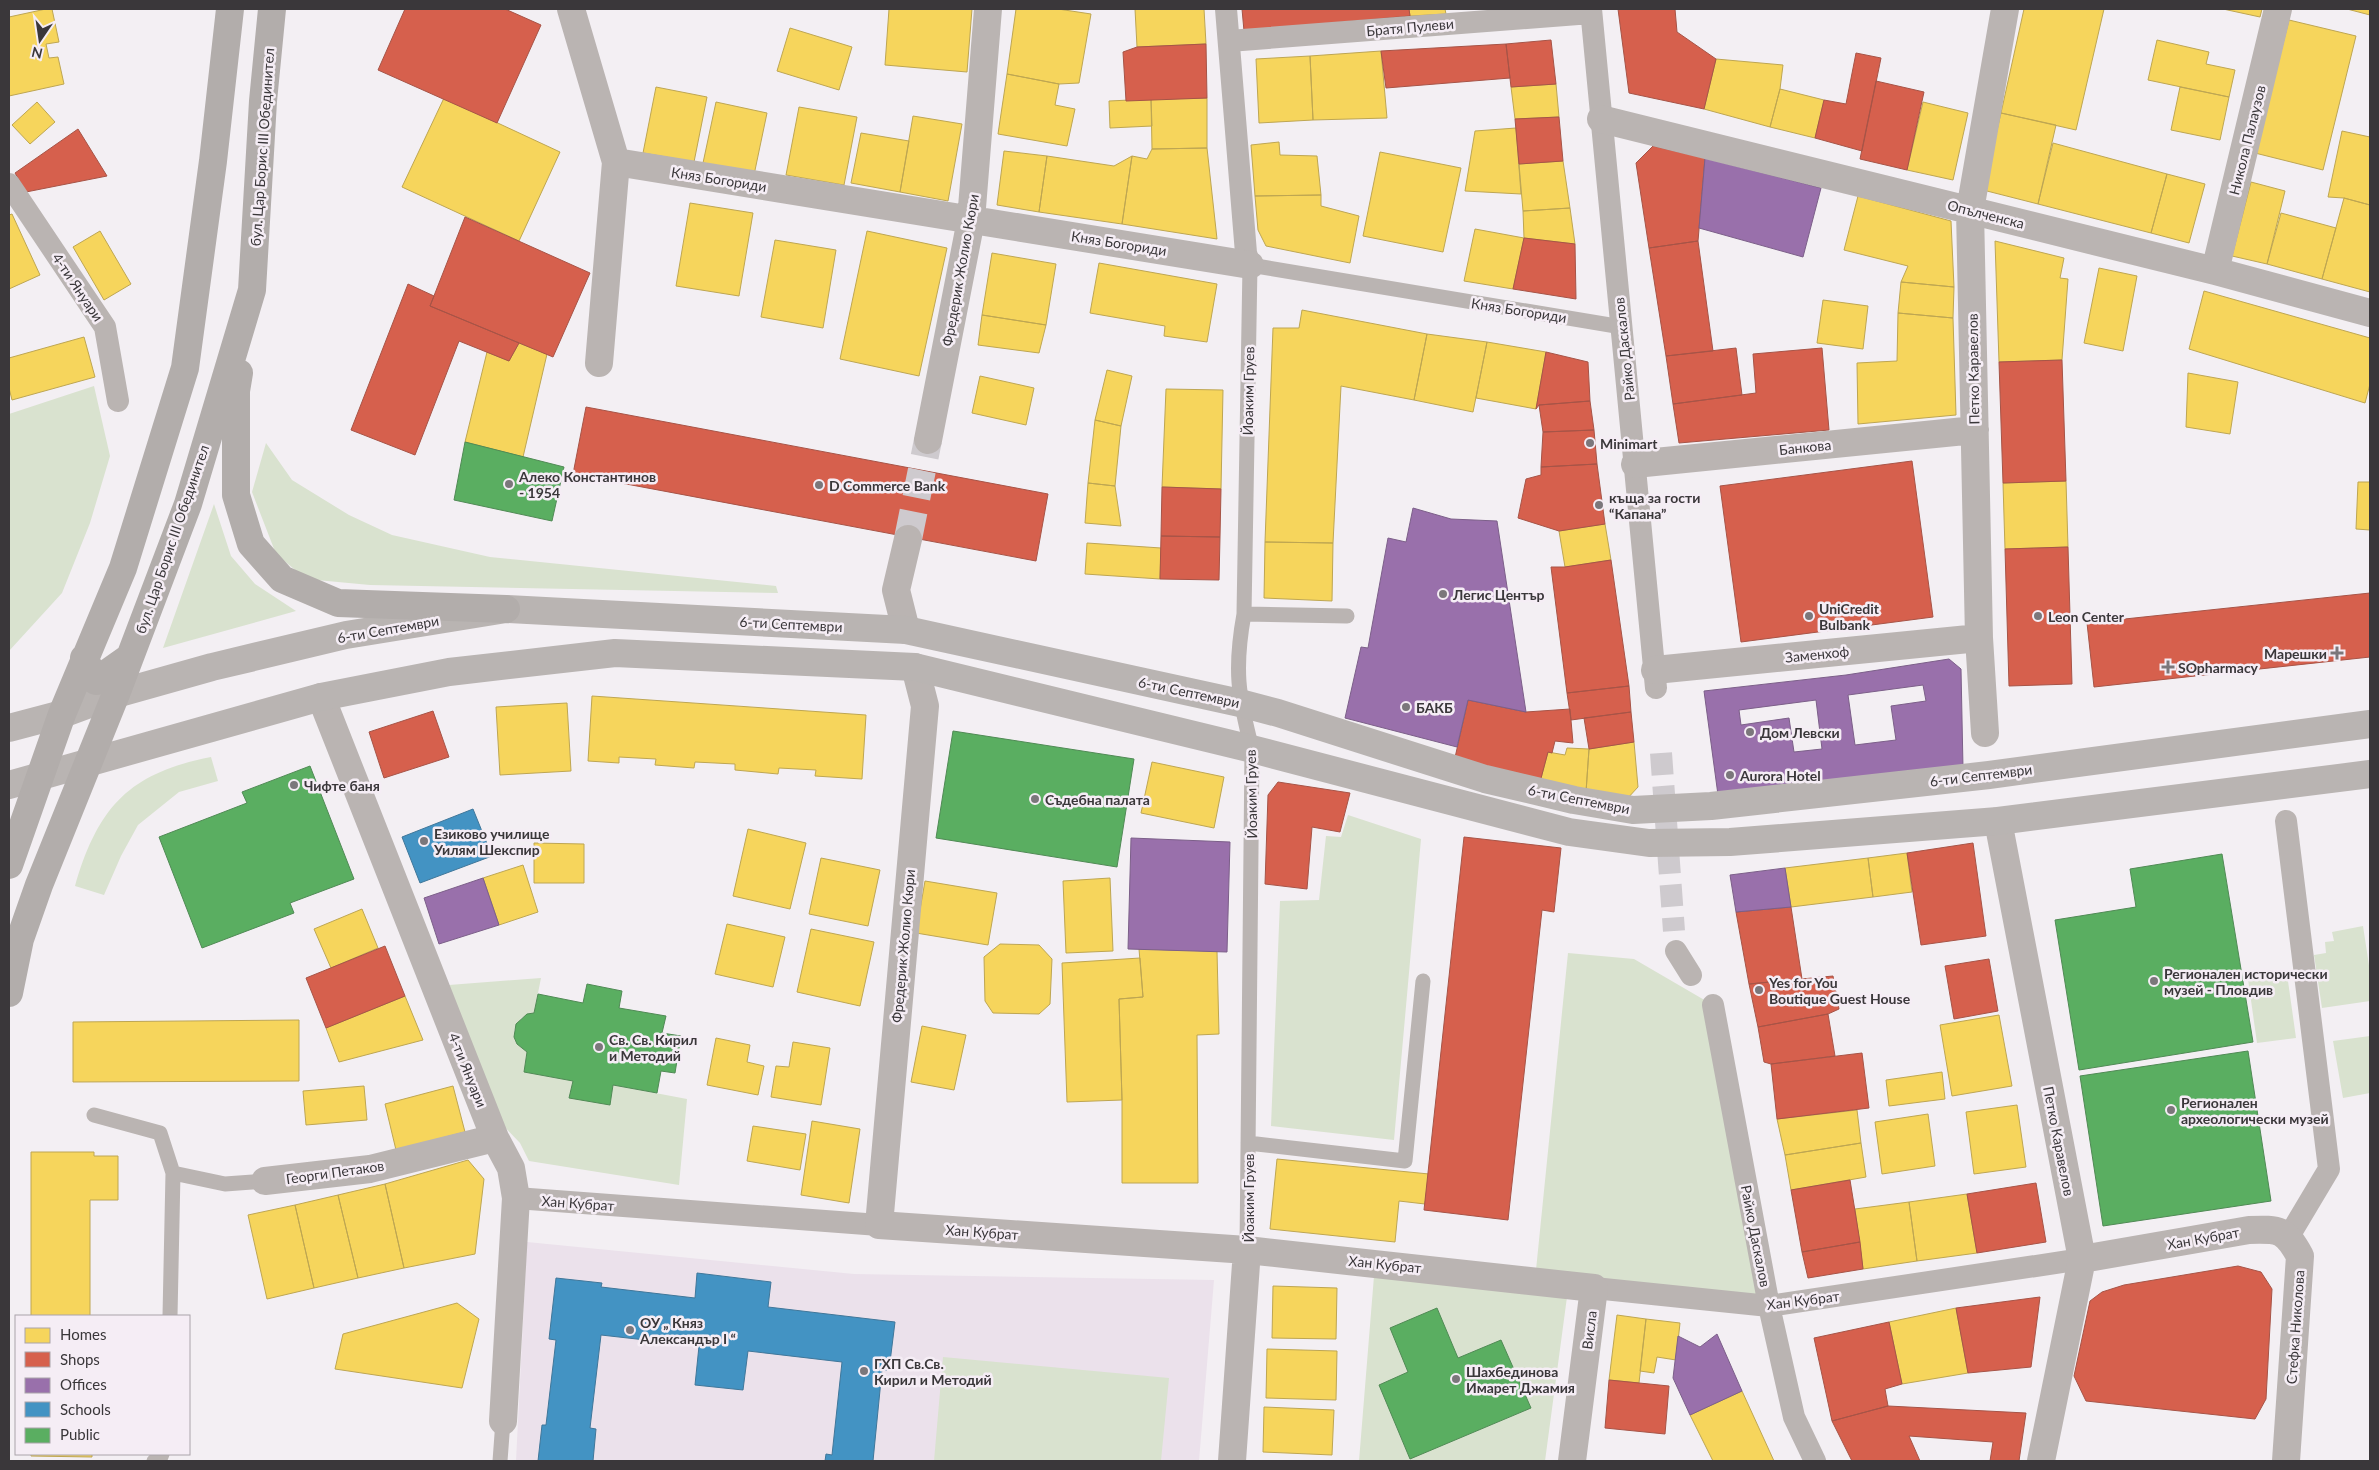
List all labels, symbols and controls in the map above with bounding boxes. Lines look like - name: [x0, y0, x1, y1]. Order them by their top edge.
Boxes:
- north arrow: [15, 15, 65, 65]
- street label: Братя Пулеви: [1366, 15, 1454, 39]
- text: N: [30, 44, 44, 63]
- street label: бул. Цар Борис III Обединител: [247, 47, 277, 247]
- street label: Никола Палаузов: [2225, 83, 2269, 197]
- street label: Княз Богориди: [670, 163, 768, 195]
- street label: Фредерик Жолио Кюри: [938, 193, 982, 347]
- street label: Опълченска: [1946, 196, 2026, 232]
- street label: Княз Богориди: [1070, 227, 1168, 259]
- street label: 4-ти Януари: [49, 250, 107, 324]
- street label: Княз Богориди: [1470, 294, 1568, 326]
- street label: Райко Даскалов: [1610, 297, 1638, 401]
- street label: Петко Каравелов: [1964, 313, 1982, 425]
- street label: Йоаким Груев: [1239, 346, 1257, 436]
- place label: Minimart: [1600, 435, 1658, 452]
- street label: Банкова: [1778, 436, 1832, 458]
- marker: Minimart: [1584, 437, 1596, 449]
- street label: бул. Цар Борис III Обединител: [132, 442, 212, 636]
- place label: Алеко Константинов - 1954: [518, 468, 656, 501]
- place label: D Commerce Bank: [829, 477, 946, 494]
- marker: Алеко Константинов - 1954: [503, 478, 515, 490]
- marker: D Commerce Bank: [813, 479, 825, 491]
- place label: къща за гости “Капана”: [1609, 489, 1700, 522]
- marker: къща за гости “Капана”: [1593, 499, 1605, 511]
- place label: Легис Център: [1452, 586, 1545, 603]
- marker: Легис Център: [1437, 588, 1449, 600]
- place label: UniCredit Bulbank: [1819, 600, 1880, 633]
- place label: Leon Center: [2048, 608, 2125, 625]
- marker: UniCredit Bulbank: [1803, 610, 1815, 622]
- marker: Leon Center: [2032, 610, 2044, 622]
- street label: 6-ти Септември: [336, 612, 440, 646]
- street label: 6-ти Септември: [739, 613, 843, 635]
- street label: Заменхоф: [1784, 642, 1850, 666]
- place label: Марешки: [2264, 645, 2327, 662]
- marker: Марешки: [2331, 647, 2343, 659]
- place label: SOpharmacy: [2178, 659, 2259, 676]
- marker: SOpharmacy: [2162, 661, 2174, 673]
- street label: 6-ти Септември: [1137, 673, 1241, 711]
- place label: БАКБ: [1416, 699, 1453, 716]
- marker: БАКБ: [1400, 701, 1412, 713]
- place label: Дом Левски: [1760, 724, 1840, 741]
- marker: Дом Левски: [1744, 726, 1756, 738]
- street label: Йоаким Груев: [1242, 749, 1260, 839]
- street label: 6-ти Септември: [1929, 760, 2033, 790]
- place label: Aurora Hotel: [1739, 767, 1821, 784]
- marker: Aurora Hotel: [1724, 769, 1736, 781]
- place label: Чифте баня: [304, 777, 380, 794]
- marker: Чифте баня: [288, 779, 300, 791]
- street label: 6-ти Септември: [1527, 781, 1631, 817]
- place label: Съдебна палата: [1045, 791, 1150, 808]
- marker: Съдебна палата: [1029, 793, 1041, 805]
- place label: Езиково училище Уилям Шекспир: [433, 825, 550, 858]
- marker: Езиково училище Уилям Шекспир: [418, 835, 430, 847]
- street label: Фредерик Жолио Кюри: [888, 868, 918, 1024]
- place label: Регионален исторически музей - Пловдив: [2164, 965, 2328, 998]
- place label: Yes for You Boutique Guest House: [1768, 974, 1911, 1007]
- marker: Регионален исторически музей - Пловдив: [2148, 975, 2160, 987]
- marker: Yes for You Boutique Guest House: [1753, 984, 1765, 996]
- street label: 4-ти Януари: [445, 1030, 491, 1110]
- place label: Св. Св. Кирил и Методий: [609, 1031, 697, 1064]
- marker: Св. Св. Кирил и Методий: [593, 1041, 605, 1053]
- street label: Петко Каравелов: [2040, 1085, 2078, 1197]
- place label: Регионален археологически музей: [2181, 1094, 2329, 1127]
- marker: Регионален археологически музей: [2165, 1104, 2177, 1116]
- street label: Йоаким Груев: [1240, 1153, 1257, 1243]
- street label: Георги Петаков: [285, 1157, 385, 1187]
- street label: Райко Даскалов: [1738, 1184, 1774, 1288]
- street label: Хан Кубрат: [541, 1192, 615, 1214]
- street label: Хан Кубрат: [945, 1221, 1019, 1243]
- street label: Хан Кубрат: [2165, 1223, 2241, 1253]
- street label: Хан Кубрат: [1348, 1252, 1422, 1276]
- street label: Стефка Николова: [2283, 1269, 2307, 1385]
- street label: Хан Кубрат: [1766, 1287, 1840, 1313]
- street label: Висла: [1578, 1310, 1600, 1350]
- place label: ОУ „ Княз Александър I “: [639, 1314, 736, 1347]
- legend: [15, 1315, 190, 1455]
- marker: ОУ „ Княз Александър I “: [624, 1324, 636, 1336]
- text: Homes: [60, 1325, 106, 1343]
- text: Shops: [60, 1350, 100, 1368]
- place label: ГХП Св.Св. Кирил и Методий: [874, 1355, 992, 1388]
- place label: Шахбединова Имарет Джамия: [1466, 1363, 1575, 1396]
- marker: ГХП Св.Св. Кирил и Методий: [858, 1365, 870, 1377]
- marker: Шахбединова Имарет Джамия: [1450, 1373, 1462, 1385]
- text: Offices: [60, 1375, 107, 1393]
- text: Schools: [60, 1400, 111, 1418]
- text: Public: [60, 1425, 100, 1443]

